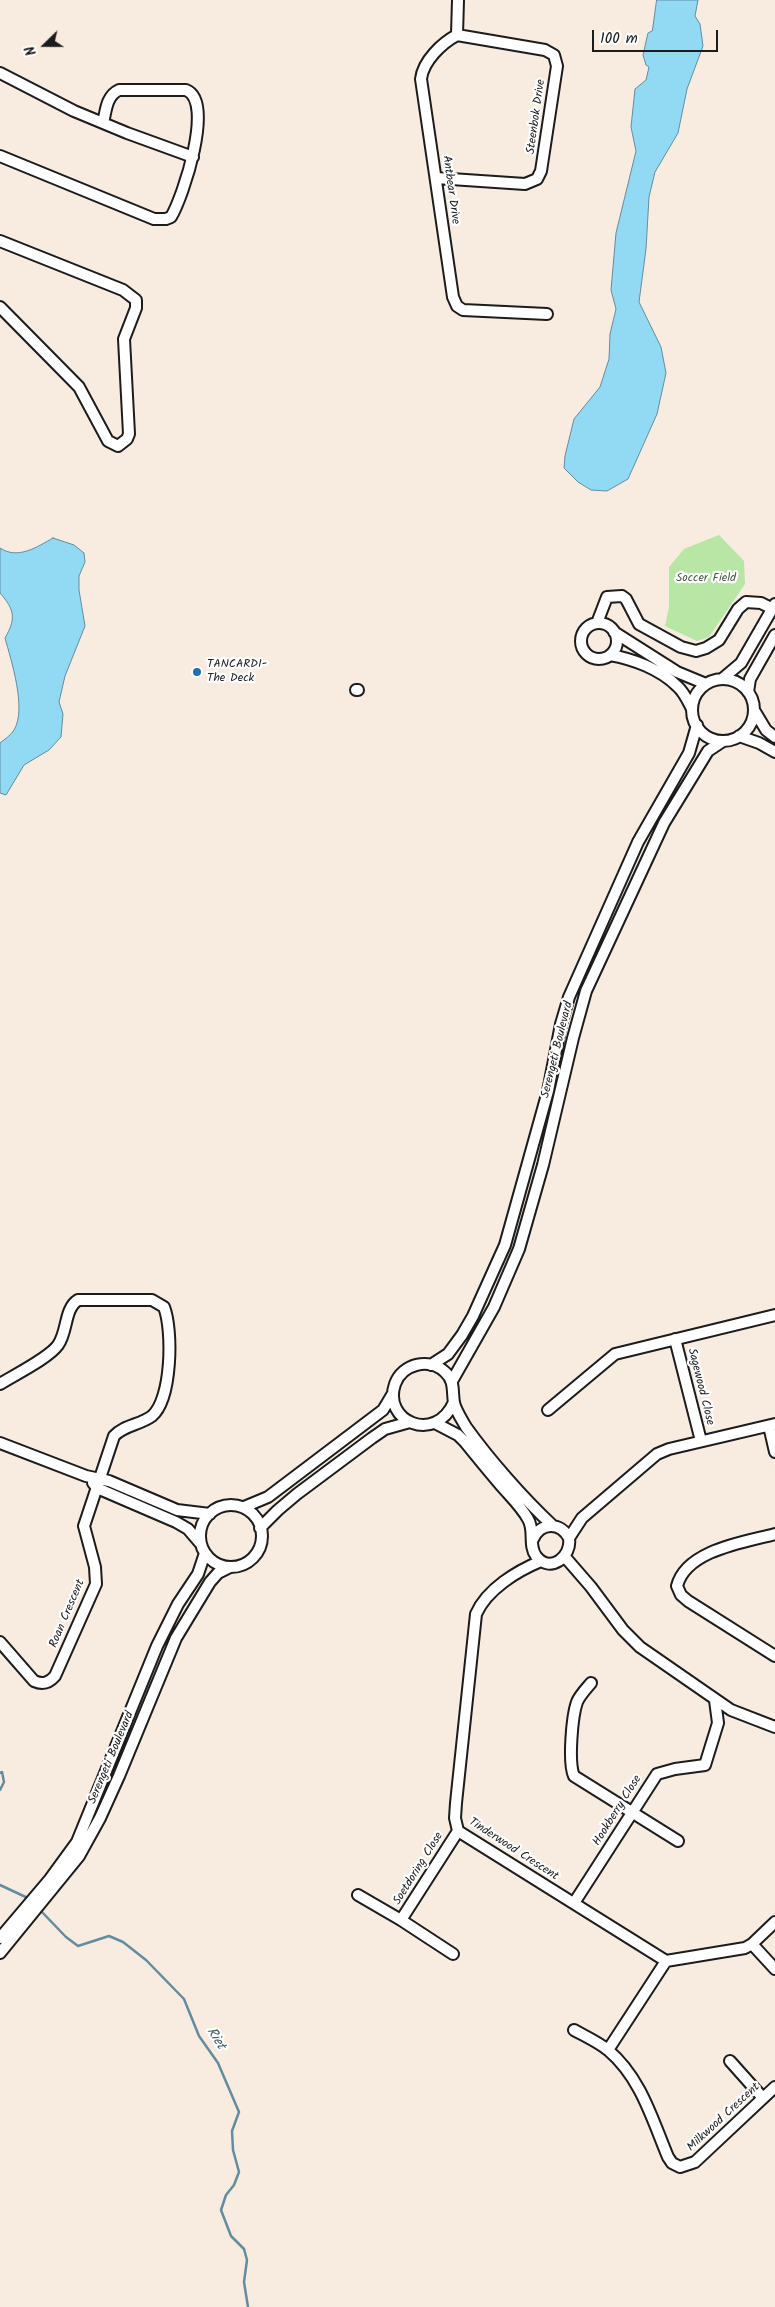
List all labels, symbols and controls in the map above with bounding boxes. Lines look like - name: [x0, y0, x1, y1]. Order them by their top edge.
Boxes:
- north arrow: [20, 20, 70, 70]
- scale bar: [595, 20, 721, 52]
- text: 100 m: [600, 27, 638, 51]
- text: N: [19, 42, 43, 59]
- street label: Steenbok Drive: [525, 79, 549, 155]
- street label: Antbear Drive: [438, 155, 462, 225]
- park label: Soccer Field: [676, 572, 736, 586]
- place label: TANCARDI- The Deck: [207, 658, 267, 686]
- marker: TANCARDI- The Deck: [191, 666, 203, 678]
- street label: Serengeti Boulevard: [539, 1000, 577, 1100]
- street label: Sagewood Close: [683, 1347, 717, 1427]
- street label: Roan Crescent: [47, 1578, 89, 1650]
- street label: Serengeti Boulevard: [86, 1710, 138, 1806]
- street label: Hookberry Close: [591, 1773, 645, 1849]
- street label: Tinderwood Crescent: [465, 1816, 561, 1884]
- street label: Soetdoring Close: [391, 1830, 447, 1908]
- water label: Riet: [202, 2025, 228, 2053]
- street label: Milkwood Crescent: [685, 2081, 763, 2155]

